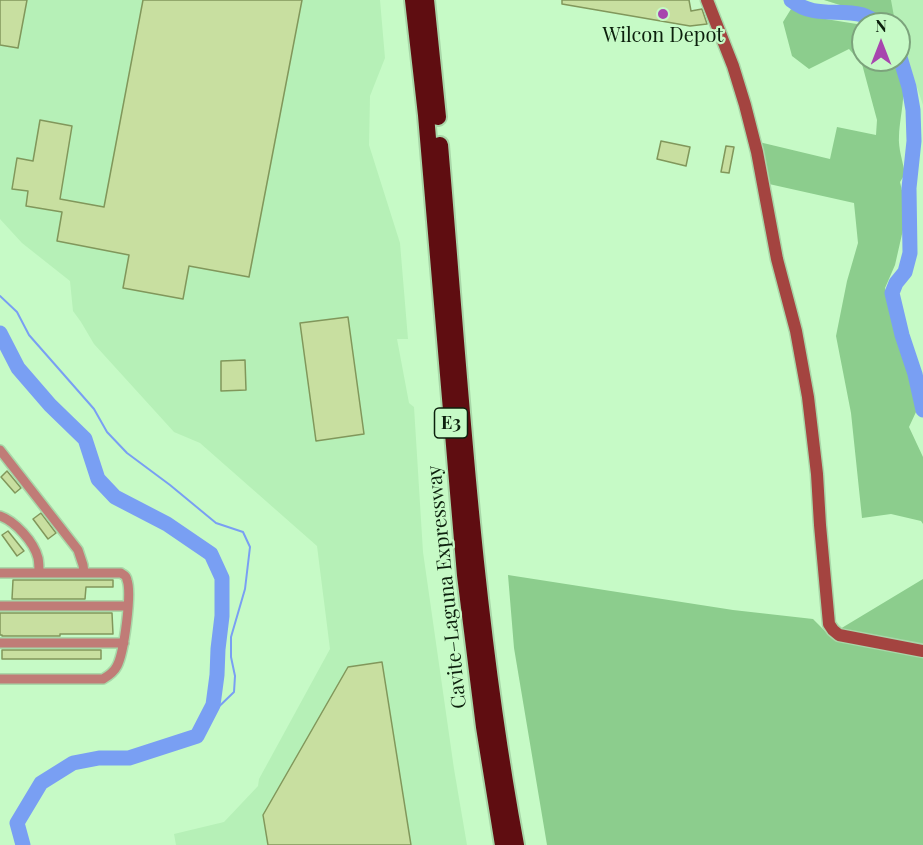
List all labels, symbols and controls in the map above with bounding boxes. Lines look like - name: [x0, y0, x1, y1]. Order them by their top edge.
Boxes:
- marker: Wilcon Depot: [656, 7, 670, 21]
- north arrow: [851, 12, 911, 72]
- text: N: [875, 15, 887, 36]
- place label: Wilcon Depot: [603, 24, 723, 48]
- road number: E3: [434, 408, 468, 438]
- street label: Cavite–Laguna Expressway: [422, 464, 472, 710]

